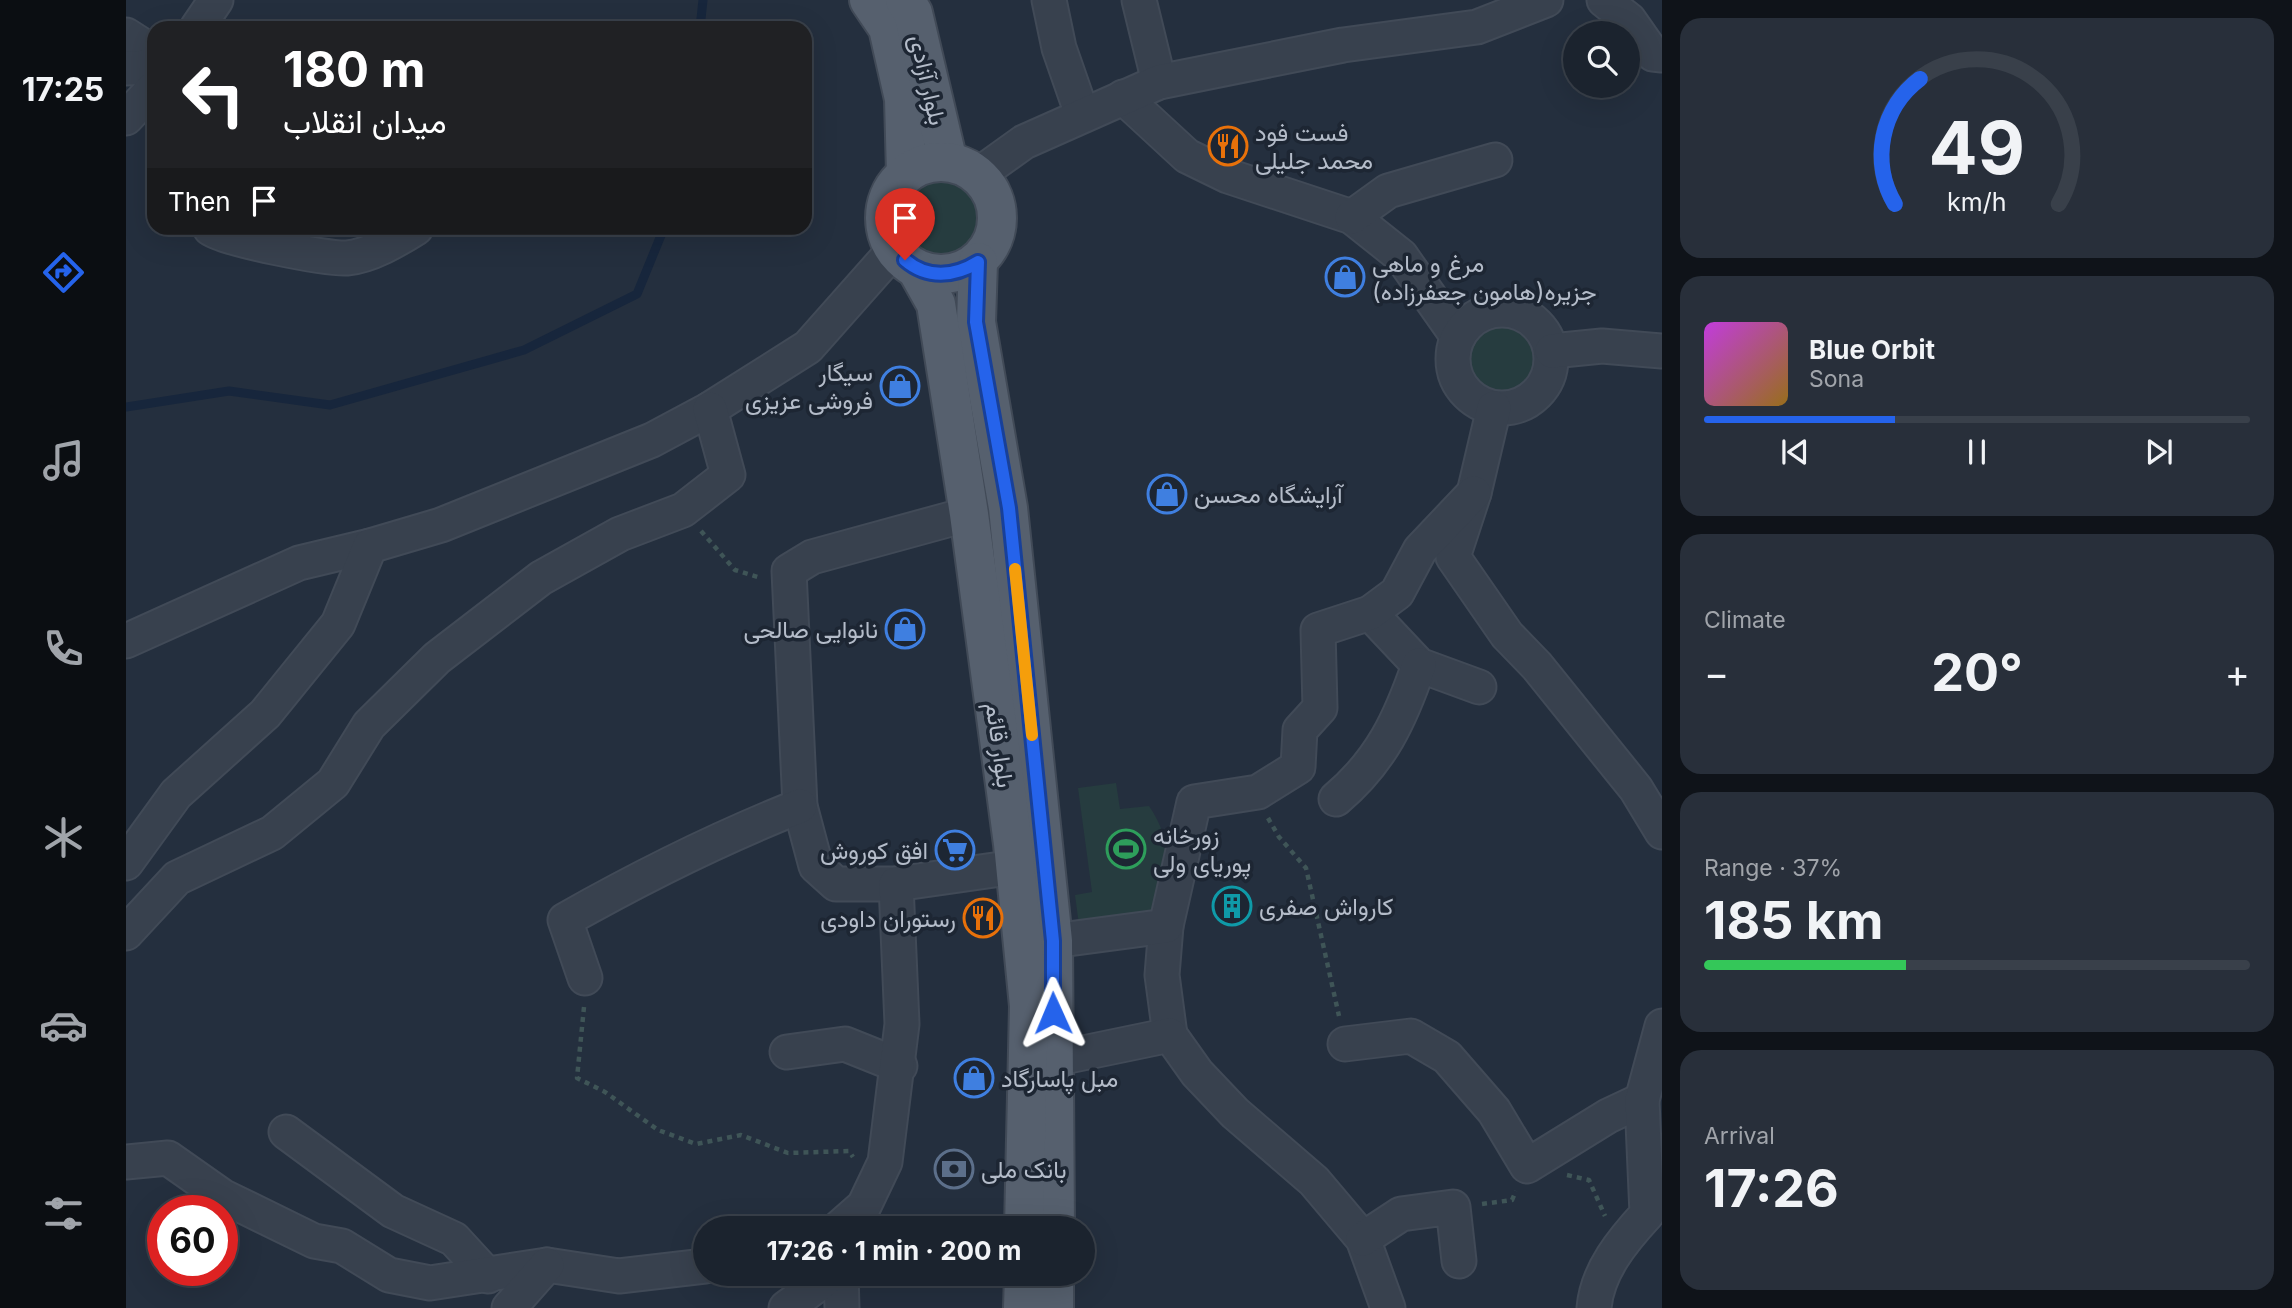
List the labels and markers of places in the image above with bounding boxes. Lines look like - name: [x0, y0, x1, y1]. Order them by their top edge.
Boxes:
- place label: فست فود محمد جلیلی: [1255, 118, 1373, 175]
- restaurant icon: فست فود محمد جلیلی: [1207, 125, 1249, 167]
- pin: [875, 188, 935, 260]
- place label: مرغ و ماهی جزیره(هامون جعفرزاده): [1372, 249, 1597, 307]
- shop icon: مرغ و ماهی جزیره(هامون جعفرزاده): [1324, 256, 1366, 298]
- place label: سیگار فروشی عزیزی: [745, 358, 873, 416]
- shop icon: سیگار فروشی عزیزی: [879, 365, 921, 407]
- shop icon: آرایشگاه محسن: [1146, 473, 1188, 515]
- place label: آرایشگاه محسن: [1194, 480, 1345, 510]
- shop icon: نانوایی صالحی: [884, 608, 926, 650]
- place label: نانوایی صالحی: [744, 615, 878, 645]
- place label: زورخانه پوریای ولی: [1153, 821, 1251, 880]
- sports icon: زورخانه پوریای ولی: [1105, 828, 1147, 870]
- supermarket icon: افق کوروش: [934, 829, 976, 871]
- place label: افق کوروش: [820, 836, 928, 866]
- building icon: کارواش صفری: [1211, 885, 1253, 927]
- place label: کارواش صفری: [1259, 892, 1393, 922]
- restaurant icon: رستوران داودی: [962, 897, 1004, 939]
- place label: رستوران داودی: [820, 904, 956, 934]
- shop icon: مبل پاسارگاد: [953, 1057, 995, 1099]
- place label: مبل پاسارگاد: [1001, 1064, 1118, 1095]
- bank icon: بانک ملی: [933, 1148, 975, 1190]
- place label: بانک ملی: [981, 1155, 1067, 1184]

